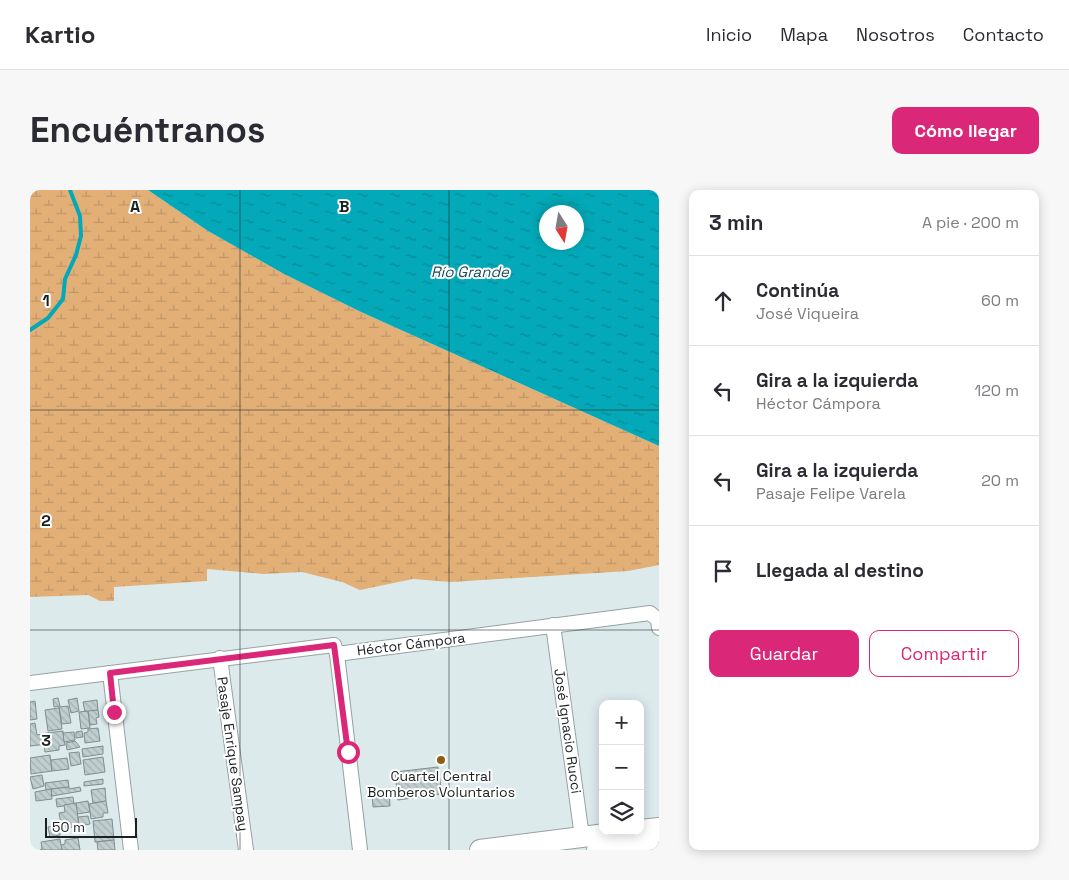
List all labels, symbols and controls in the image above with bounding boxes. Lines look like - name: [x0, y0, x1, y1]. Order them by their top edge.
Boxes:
- text: Kartio: [25, 19, 95, 50]
- text: Inicio: [706, 23, 752, 46]
- text: Mapa: [780, 23, 828, 46]
- text: Nosotros: [856, 23, 935, 46]
- text: Contacto: [963, 23, 1044, 46]
- button: Cómo llegar: [892, 107, 1039, 154]
- text: Encuéntranos: [30, 108, 265, 152]
- text: A: [130, 196, 140, 217]
- text: B: [339, 196, 349, 217]
- north arrow: [539, 205, 584, 250]
- text: 3 min: [709, 209, 764, 236]
- text: A pie · 200 m: [922, 212, 1019, 233]
- water label: Río Grande: [431, 262, 510, 281]
- text: Continúa: [756, 278, 839, 303]
- icon: ahead: [709, 287, 737, 315]
- text: 1: [42, 290, 50, 311]
- text: 60 m: [981, 290, 1019, 311]
- text: José Viqueira: [756, 303, 859, 324]
- text: Gira a la izquierda: [756, 368, 918, 393]
- icon: left: [709, 377, 737, 405]
- text: 120 m: [975, 380, 1019, 401]
- text: Héctor Cámpora: [756, 393, 881, 414]
- text: Gira a la izquierda: [756, 458, 918, 483]
- icon: left: [709, 467, 737, 495]
- text: 20 m: [981, 470, 1019, 491]
- text: Pasaje Felipe Varela: [756, 483, 906, 504]
- text: 2: [41, 510, 51, 531]
- icon: arrive: [709, 557, 737, 585]
- text: Llegada al destino: [756, 558, 924, 583]
- street label: Héctor Cámpora: [356, 628, 466, 660]
- button: Guardar: [709, 630, 859, 677]
- button: Compartir: [869, 630, 1019, 677]
- street label: José Ignacio Rucci: [550, 667, 586, 795]
- street label: Pasaje Enrique Sampay: [213, 676, 253, 832]
- map controls: [599, 700, 644, 835]
- button: +: [599, 700, 644, 745]
- route end: [103, 701, 126, 724]
- text: 3: [41, 730, 51, 751]
- route start: [337, 741, 360, 764]
- button: −: [599, 745, 644, 790]
- marker: Cuartel Central Bomberos Voluntarios: [435, 754, 447, 766]
- place label: Cuartel Central Bomberos Voluntarios: [367, 767, 515, 801]
- button: layers: [599, 790, 644, 835]
- scale bar: [45, 815, 138, 838]
- text: 50 m: [52, 818, 85, 836]

